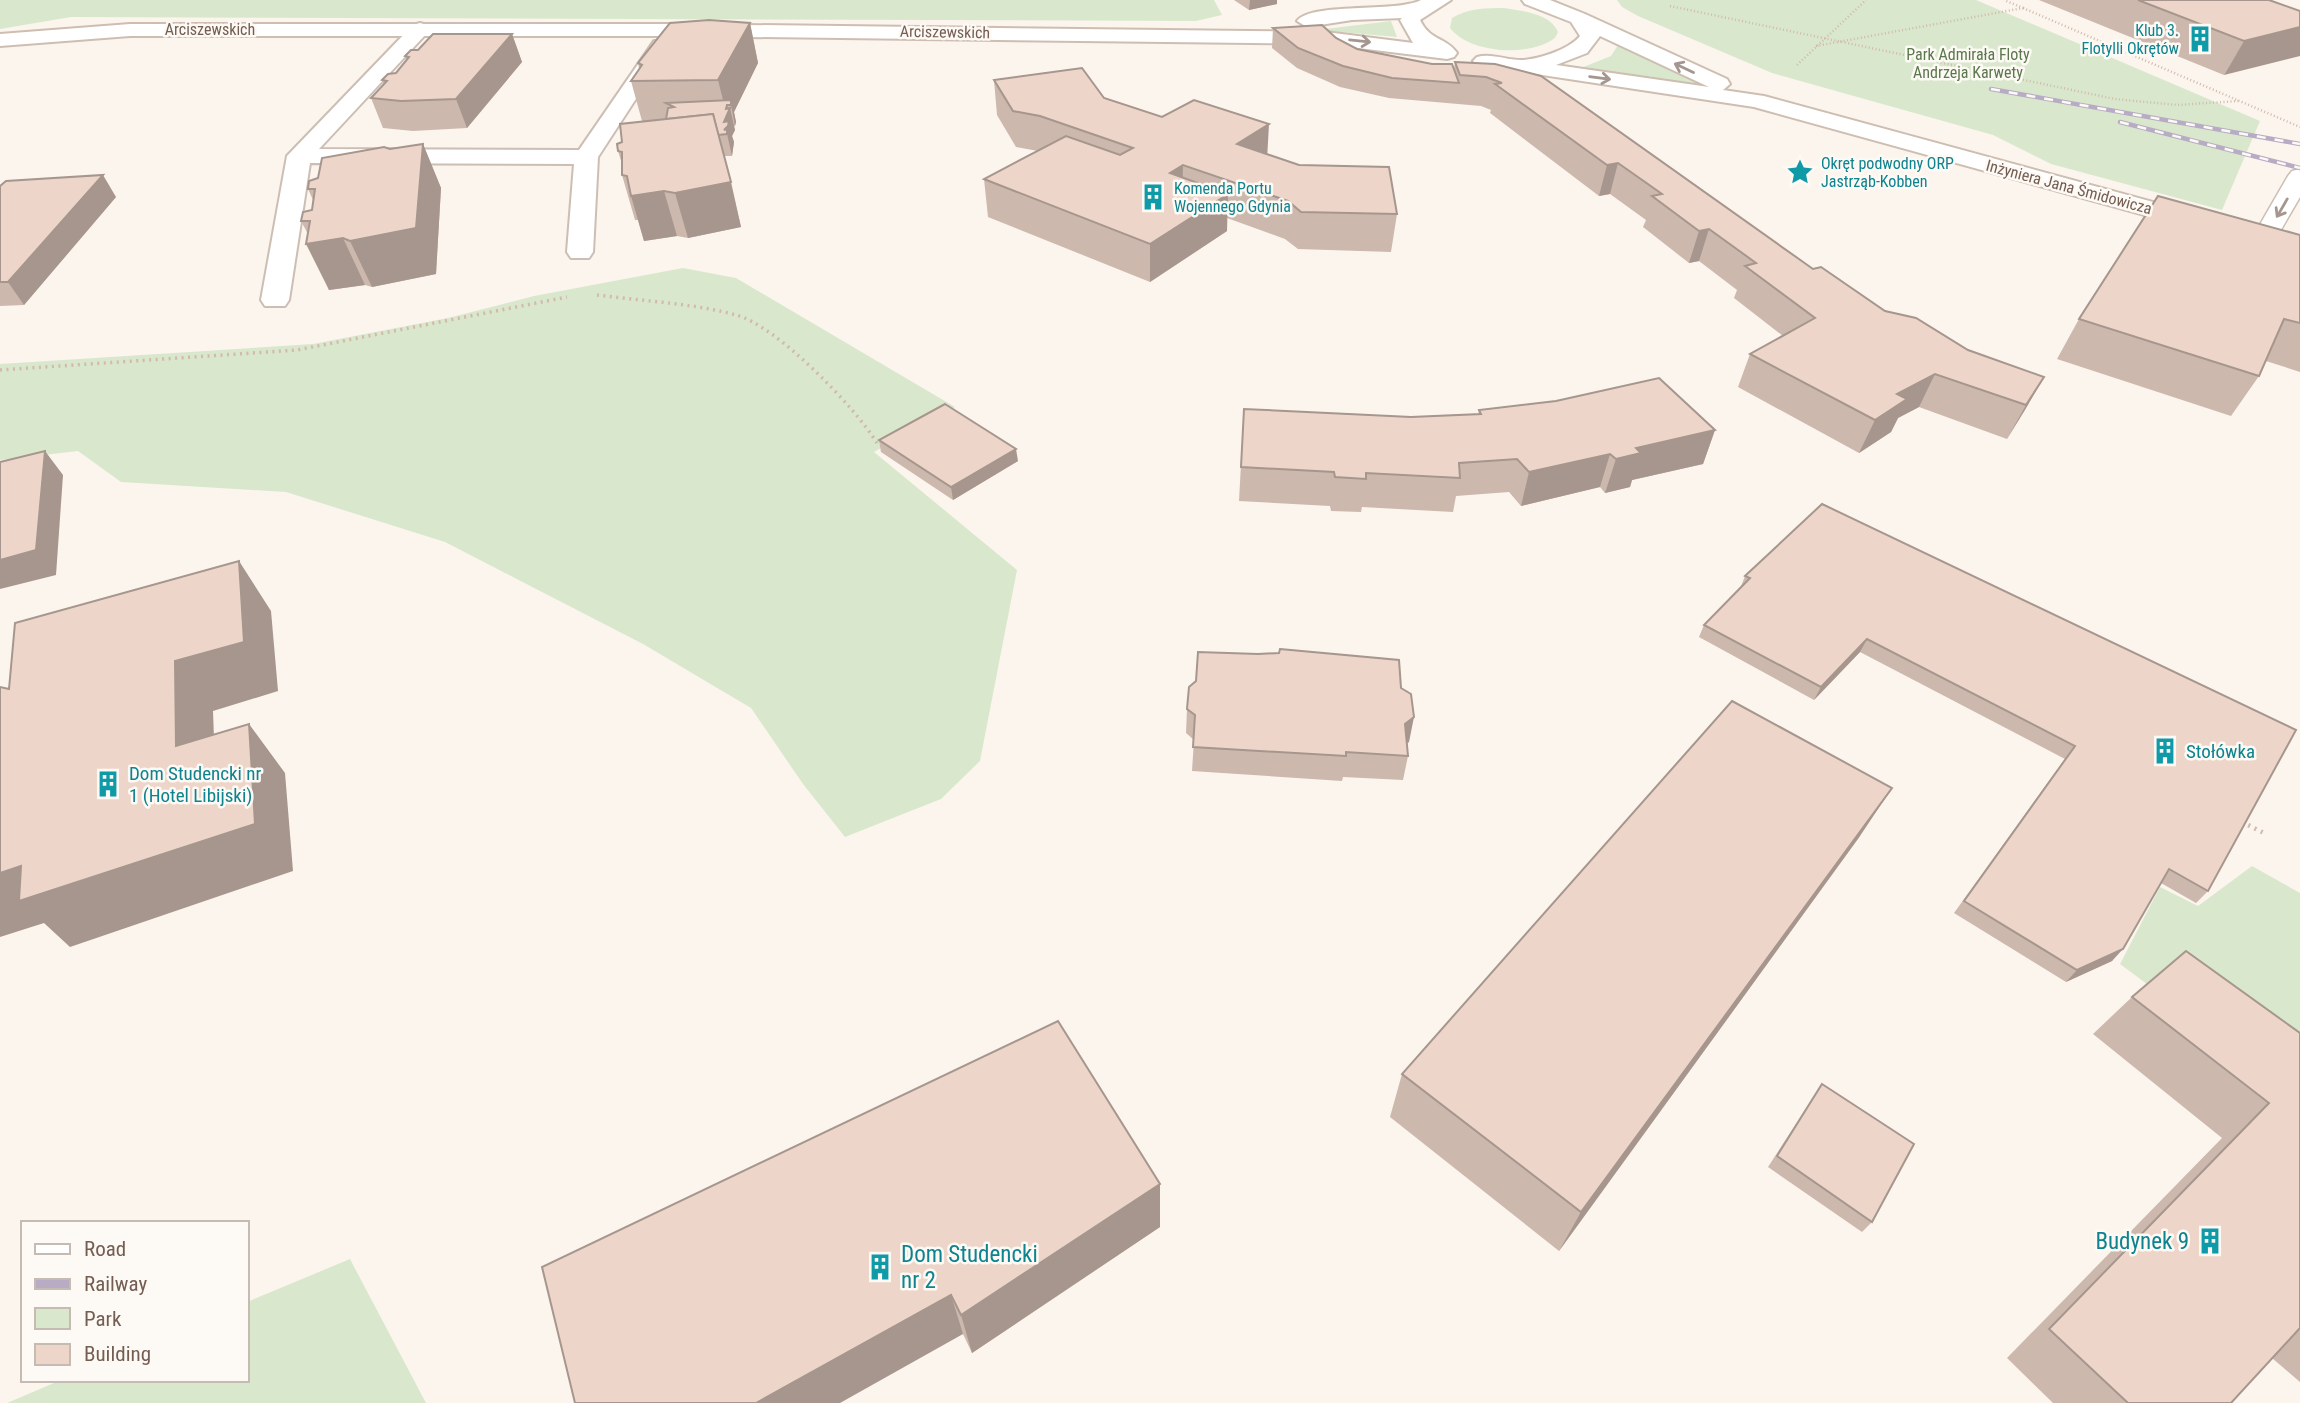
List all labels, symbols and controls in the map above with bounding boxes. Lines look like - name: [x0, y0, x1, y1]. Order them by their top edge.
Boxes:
- street label: Arciszewskich: [165, 20, 255, 39]
- place label: Klub 3. Flotylli Okrętów: [2081, 21, 2179, 58]
- street label: Arciszewskich: [900, 22, 990, 42]
- building icon: Klub 3. Flotylli Okrętów: [2185, 24, 2215, 54]
- one-way arrow: [1348, 35, 1371, 48]
- park label: Park Admirała Floty Andrzeja Karwety: [1906, 45, 2030, 82]
- one-way arrow: [1674, 60, 1695, 73]
- one-way arrow: [1589, 72, 1611, 85]
- place label: Okręt podwodny ORP Jastrząb-Kobben: [1821, 154, 1954, 191]
- street label: Inżyniera Jana Śmidowicza: [1984, 156, 2154, 218]
- place icon: Okręt podwodny ORP Jastrząb-Kobben: [1785, 157, 1815, 187]
- place label: Komenda Portu Wojennego Gdynia: [1174, 179, 1291, 216]
- building icon: Komenda Portu Wojennego Gdynia: [1138, 182, 1168, 212]
- one-way arrow: [2275, 197, 2288, 218]
- building icon: Stołówka: [2150, 736, 2180, 766]
- place label: Stołówka: [2186, 740, 2255, 763]
- place label: Dom Studencki nr 1 (Hotel Libijski): [129, 762, 262, 807]
- building icon: Dom Studencki nr 1 (Hotel Libijski): [93, 769, 123, 799]
- legend: [21, 1221, 248, 1382]
- building icon: Budynek 9: [2195, 1226, 2225, 1256]
- place label: Budynek 9: [2095, 1228, 2189, 1255]
- text: Road: [84, 1237, 126, 1261]
- place label: Dom Studencki nr 2: [901, 1241, 1038, 1294]
- building icon: Dom Studencki nr 2: [865, 1252, 895, 1282]
- text: Railway: [84, 1272, 147, 1296]
- text: Park: [84, 1307, 122, 1331]
- text: Building: [84, 1342, 151, 1366]

